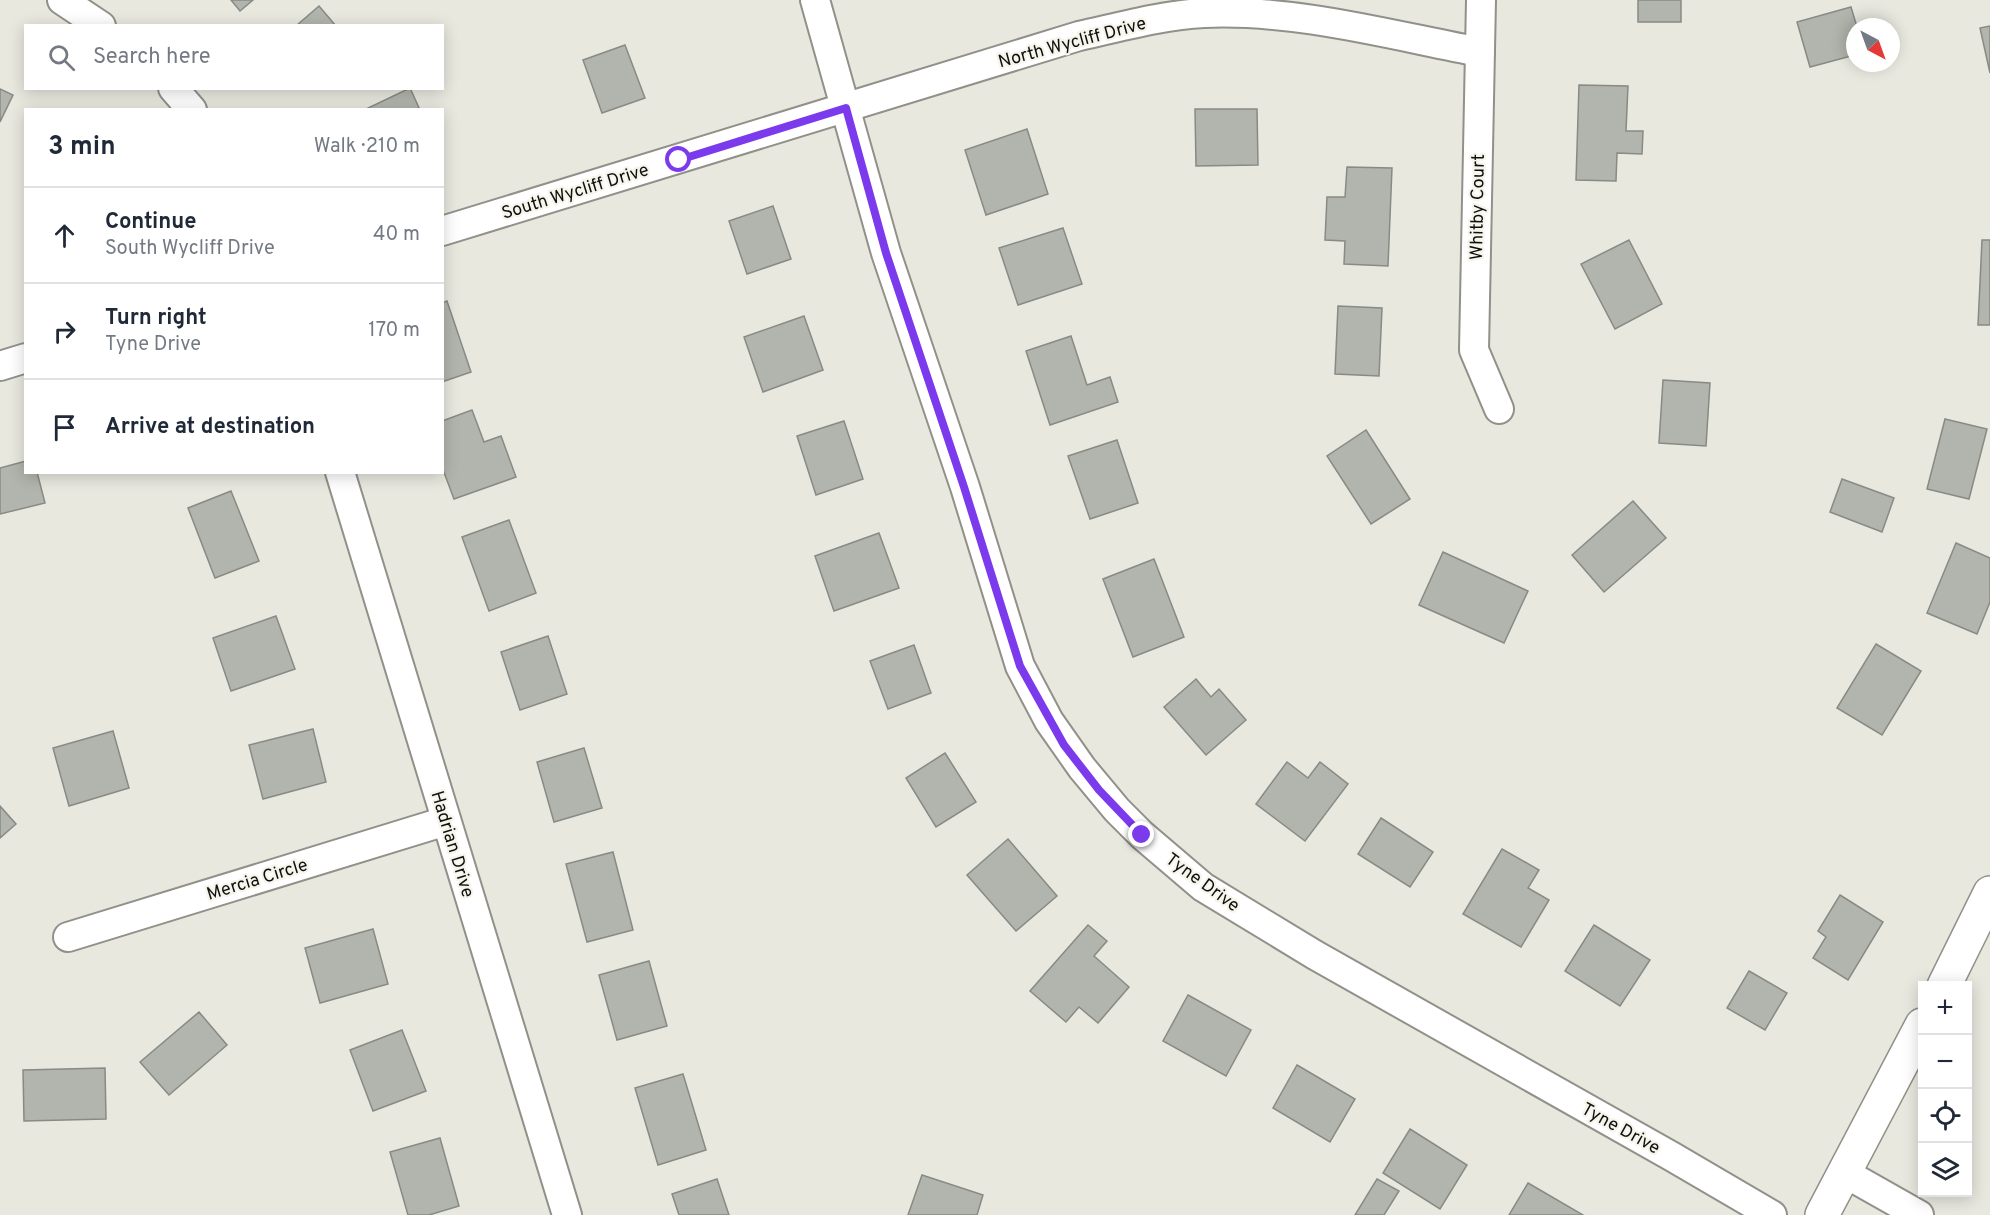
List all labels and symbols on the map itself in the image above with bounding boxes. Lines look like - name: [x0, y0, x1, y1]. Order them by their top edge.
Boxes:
- street label: North Wycliff Drive: [996, 13, 1149, 74]
- north arrow: [1846, 18, 1900, 72]
- route start: [665, 146, 691, 172]
- street label: Whitby Court: [1466, 154, 1491, 260]
- street label: South Wycliff Drive: [499, 159, 652, 226]
- street label: Hadrian Drive: [424, 788, 479, 900]
- route end: [1128, 821, 1154, 847]
- street label: Tyne Drive: [1160, 849, 1244, 918]
- street label: Mercia Circle: [204, 854, 311, 907]
- street label: Tyne Drive: [1577, 1098, 1664, 1160]

